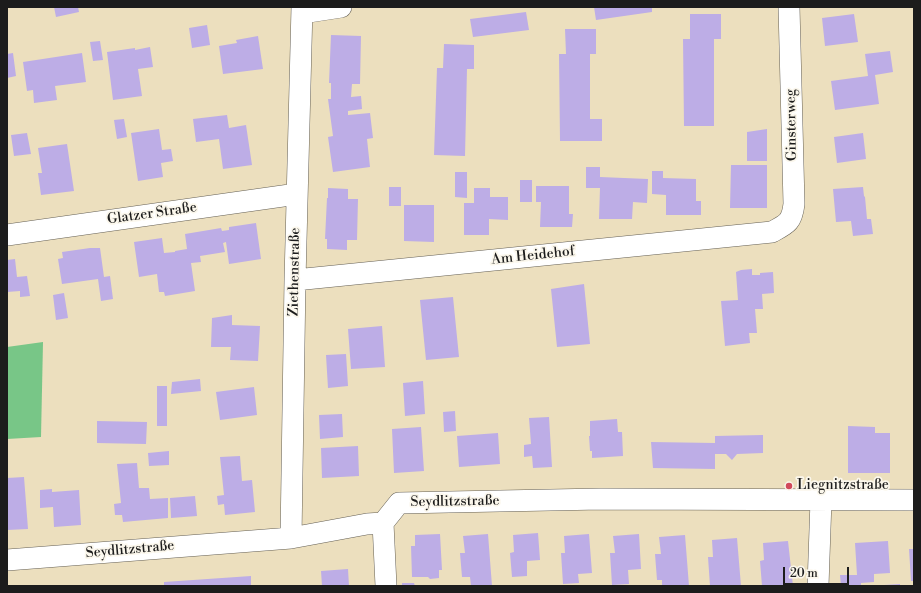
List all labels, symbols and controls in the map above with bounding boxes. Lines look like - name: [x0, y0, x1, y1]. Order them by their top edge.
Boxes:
- street label: Ginsterweg: [783, 89, 801, 161]
- street label: Glatzer Straße: [106, 199, 198, 229]
- street label: Ziethenstraße: [286, 227, 304, 317]
- street label: Am Heidehof: [490, 243, 576, 269]
- place label: Liegnitzstraße: [797, 478, 889, 494]
- marker: Liegnitzstraße: [784, 481, 794, 491]
- street label: Seydlitzstraße: [410, 493, 500, 511]
- street label: Seydlitzstraße: [85, 538, 175, 562]
- scale bar: [785, 559, 851, 585]
- text: 20 m: [790, 566, 818, 581]

